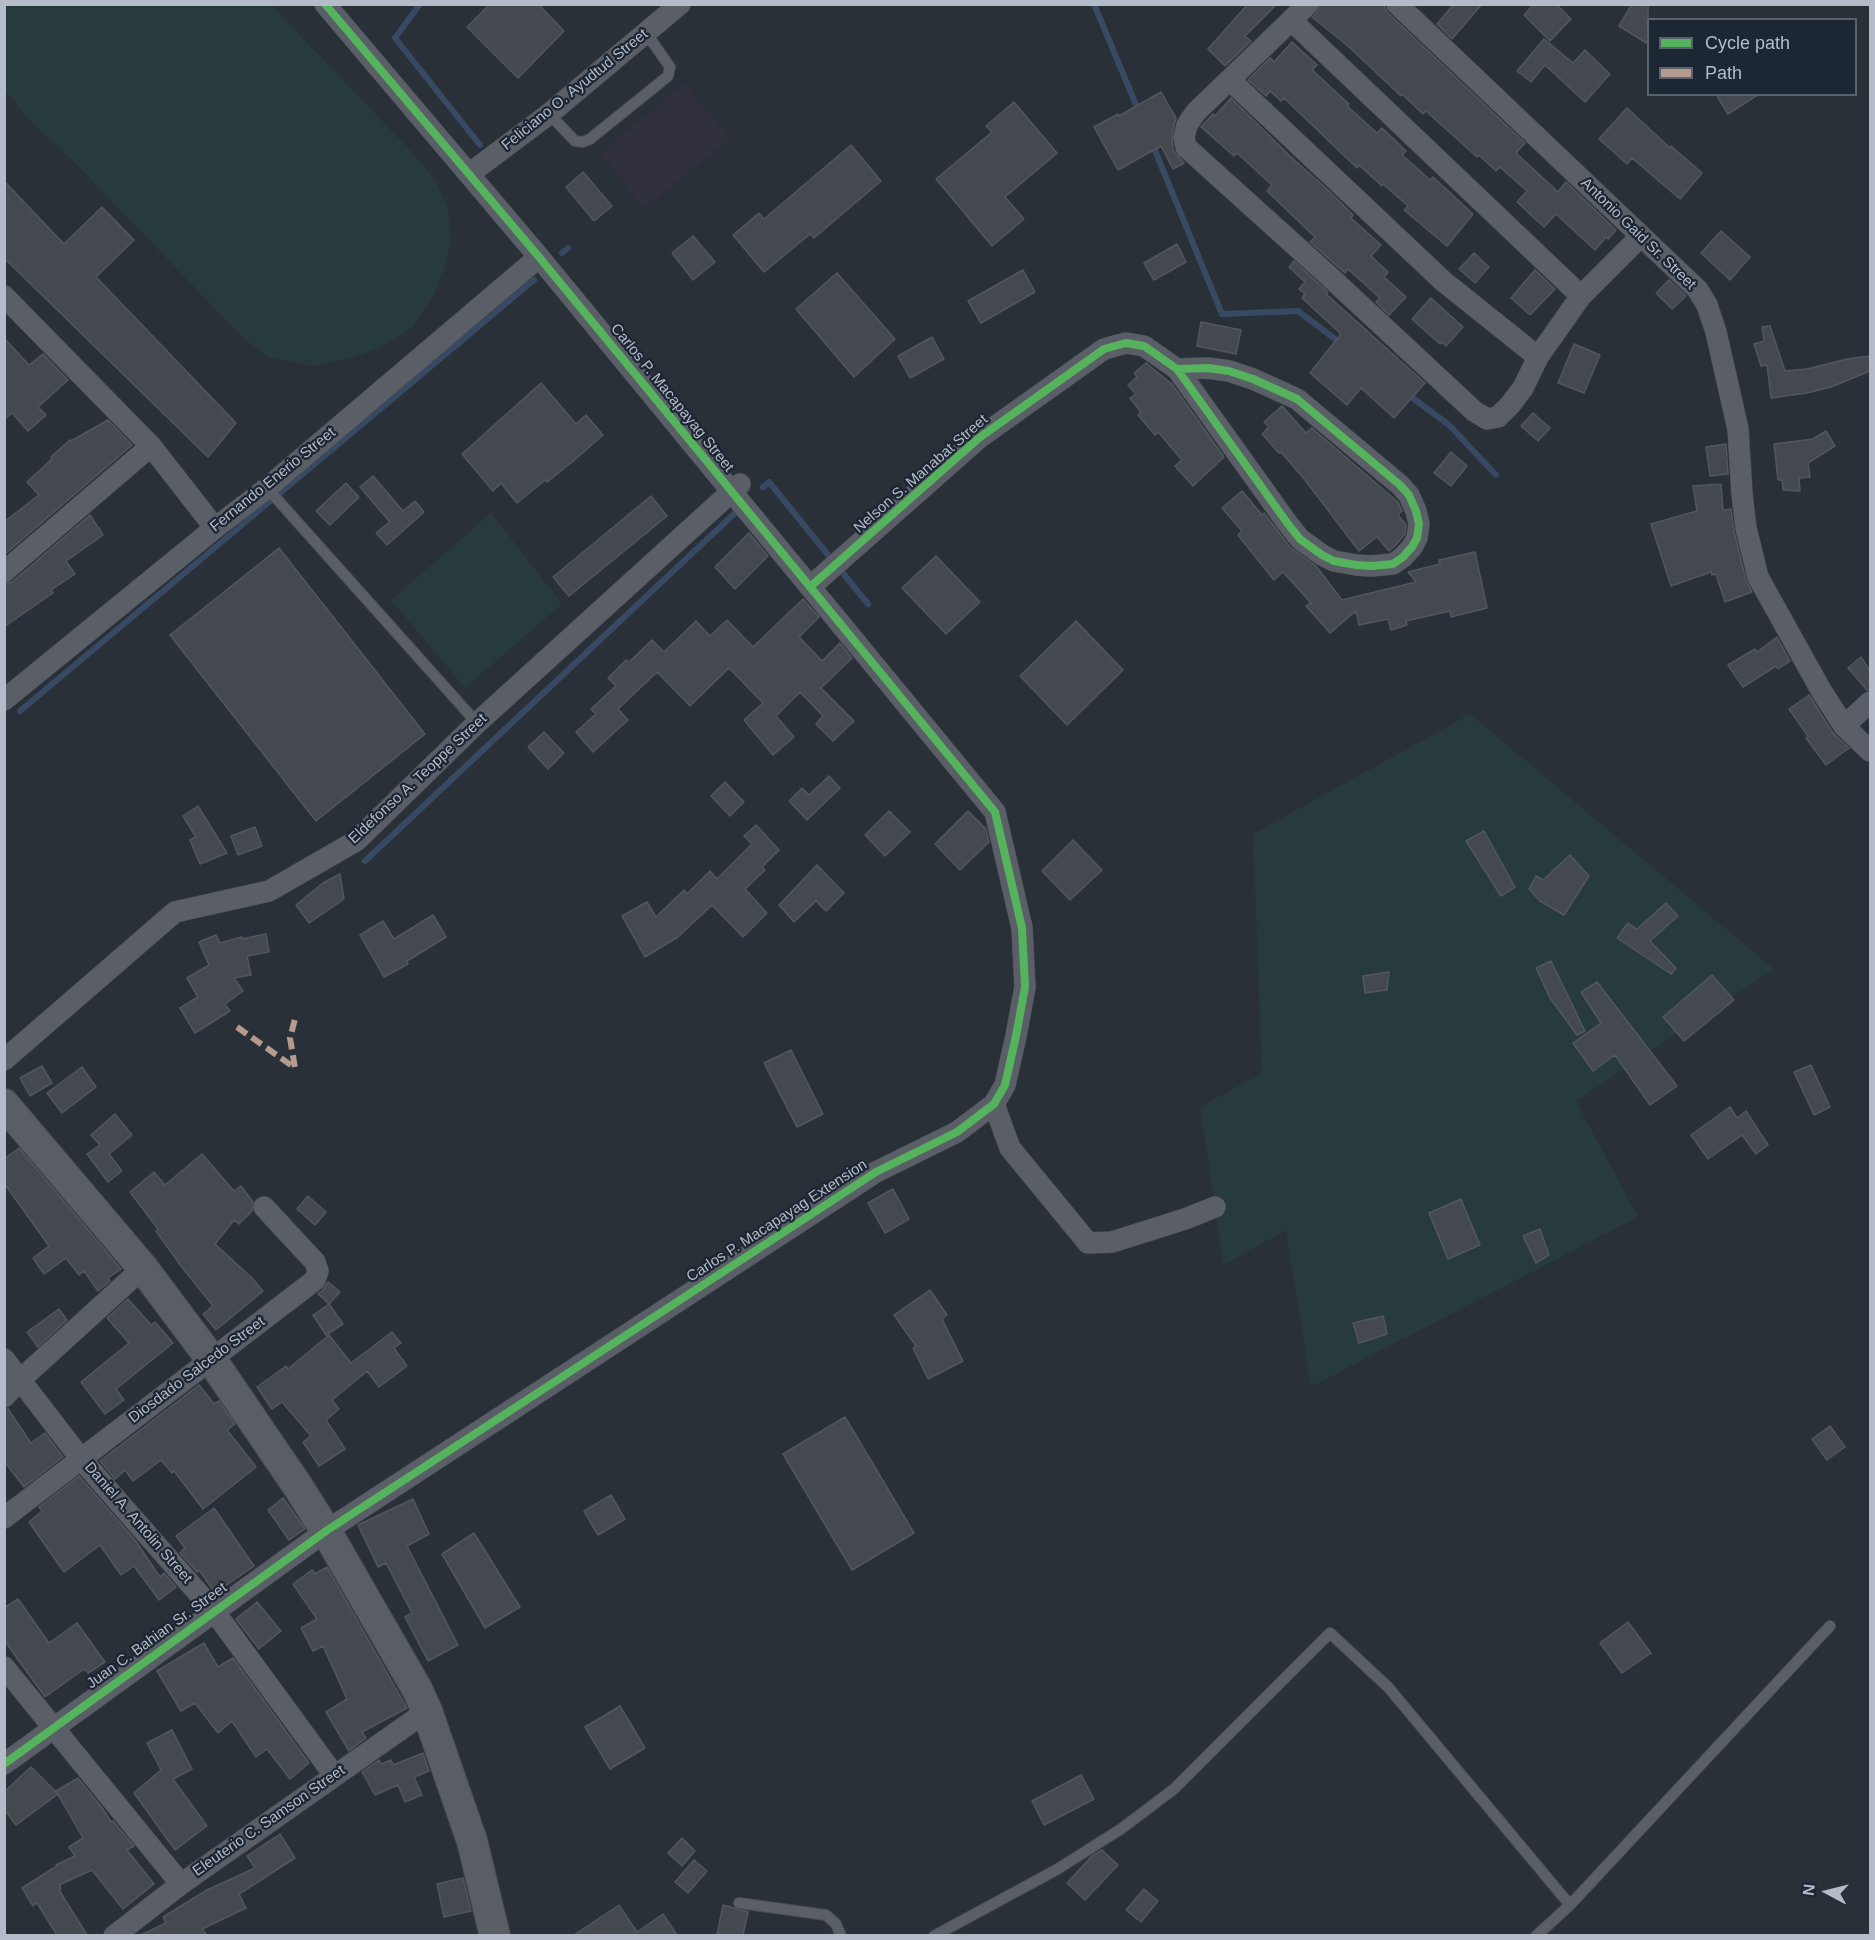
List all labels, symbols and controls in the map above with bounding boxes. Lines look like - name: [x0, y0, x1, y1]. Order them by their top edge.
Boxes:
- legend: [1647, 18, 1857, 96]
- street label: Feliciano O. Ayudtud Street: [498, 25, 652, 155]
- text: Cycle path: [1705, 33, 1790, 53]
- text: Path: [1705, 63, 1742, 83]
- street label: Antonio Gaid Sr. Street: [1577, 174, 1699, 294]
- street label: Carlos P. Macapayag Street: [607, 320, 737, 476]
- street label: Nelson S. Manabat Street: [850, 411, 992, 537]
- street label: Fernando Enerio Street: [207, 424, 339, 536]
- street label: Eldefonso A. Teoppe Street: [345, 710, 491, 848]
- street label: Carlos P. Macapayag Extension: [683, 1156, 871, 1286]
- street label: Diosdado Salcedo Street: [125, 1313, 269, 1427]
- street label: Daniel A. Antolin Street: [80, 1459, 196, 1587]
- street label: Juan C. Bahian Sr. Street: [83, 1579, 231, 1693]
- street label: Eleuterio C. Samson Street: [189, 1762, 349, 1880]
- north arrow: [1797, 1862, 1857, 1922]
- text: N: [1799, 1883, 1818, 1897]

